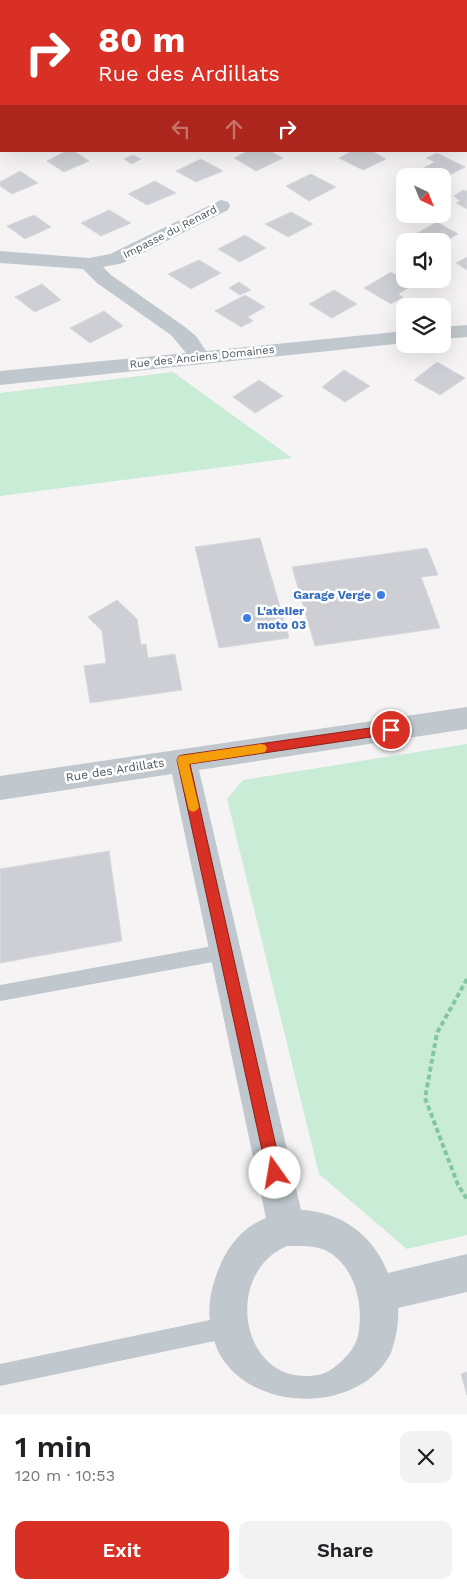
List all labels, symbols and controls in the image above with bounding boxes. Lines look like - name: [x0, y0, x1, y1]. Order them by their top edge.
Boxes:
- text: 80 m: [98, 19, 185, 61]
- icon: right: [15, 20, 80, 85]
- text: Rue des Ardillats: [98, 61, 280, 86]
- icon: left: [167, 115, 195, 143]
- icon: ahead: [220, 115, 248, 143]
- icon: right: [273, 115, 301, 143]
- north arrow: [396, 168, 451, 222]
- map controls: [396, 168, 451, 353]
- street label: Impasse du Renard: [121, 203, 219, 261]
- button: sound: [396, 233, 451, 288]
- button: layers: [396, 298, 451, 353]
- street label: Rue des Anciens Domaines: [129, 343, 275, 371]
- place label: Garage Verge: [293, 588, 371, 602]
- marker: Garage Verge: [375, 589, 387, 601]
- place label: L'atelier moto 03: [257, 604, 306, 632]
- marker: L'atelier moto 03: [241, 612, 253, 624]
- pin: [370, 709, 412, 751]
- icon: arrive: [377, 716, 405, 744]
- street label: Rue des Ardillats: [65, 755, 165, 785]
- position arrow: [248, 1146, 300, 1198]
- text: 1 min: [15, 1429, 92, 1464]
- button: close: [400, 1431, 452, 1483]
- text: 120 m · 10:53: [15, 1466, 115, 1485]
- button: Exit: [15, 1521, 229, 1579]
- button: Share: [239, 1521, 452, 1579]

